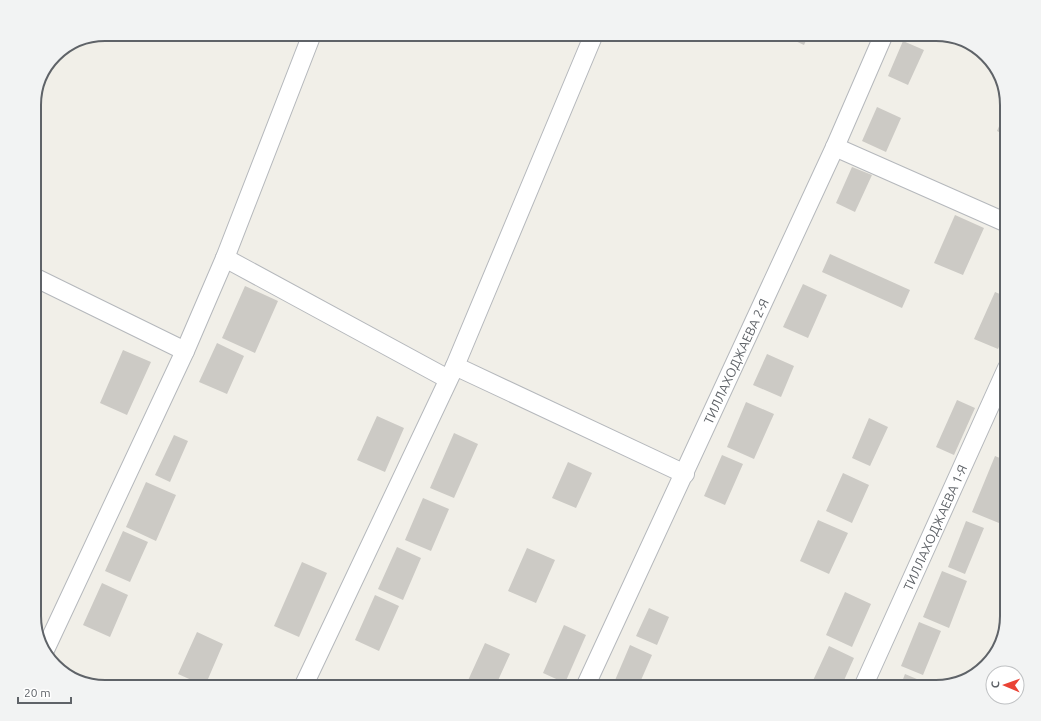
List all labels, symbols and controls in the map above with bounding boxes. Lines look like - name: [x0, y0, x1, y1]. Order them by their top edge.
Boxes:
- street label: ТИЛЛАХОДЖАЕВА 2-Я: [701, 296, 771, 426]
- street label: ТИЛЛАХОДЖАЕВА 1-Я: [901, 462, 969, 593]
- north arrow: [985, 665, 1025, 705]
- scale bar: [18, 679, 71, 705]
- text: С: [989, 681, 1001, 688]
- text: 20 m: [24, 686, 51, 699]

